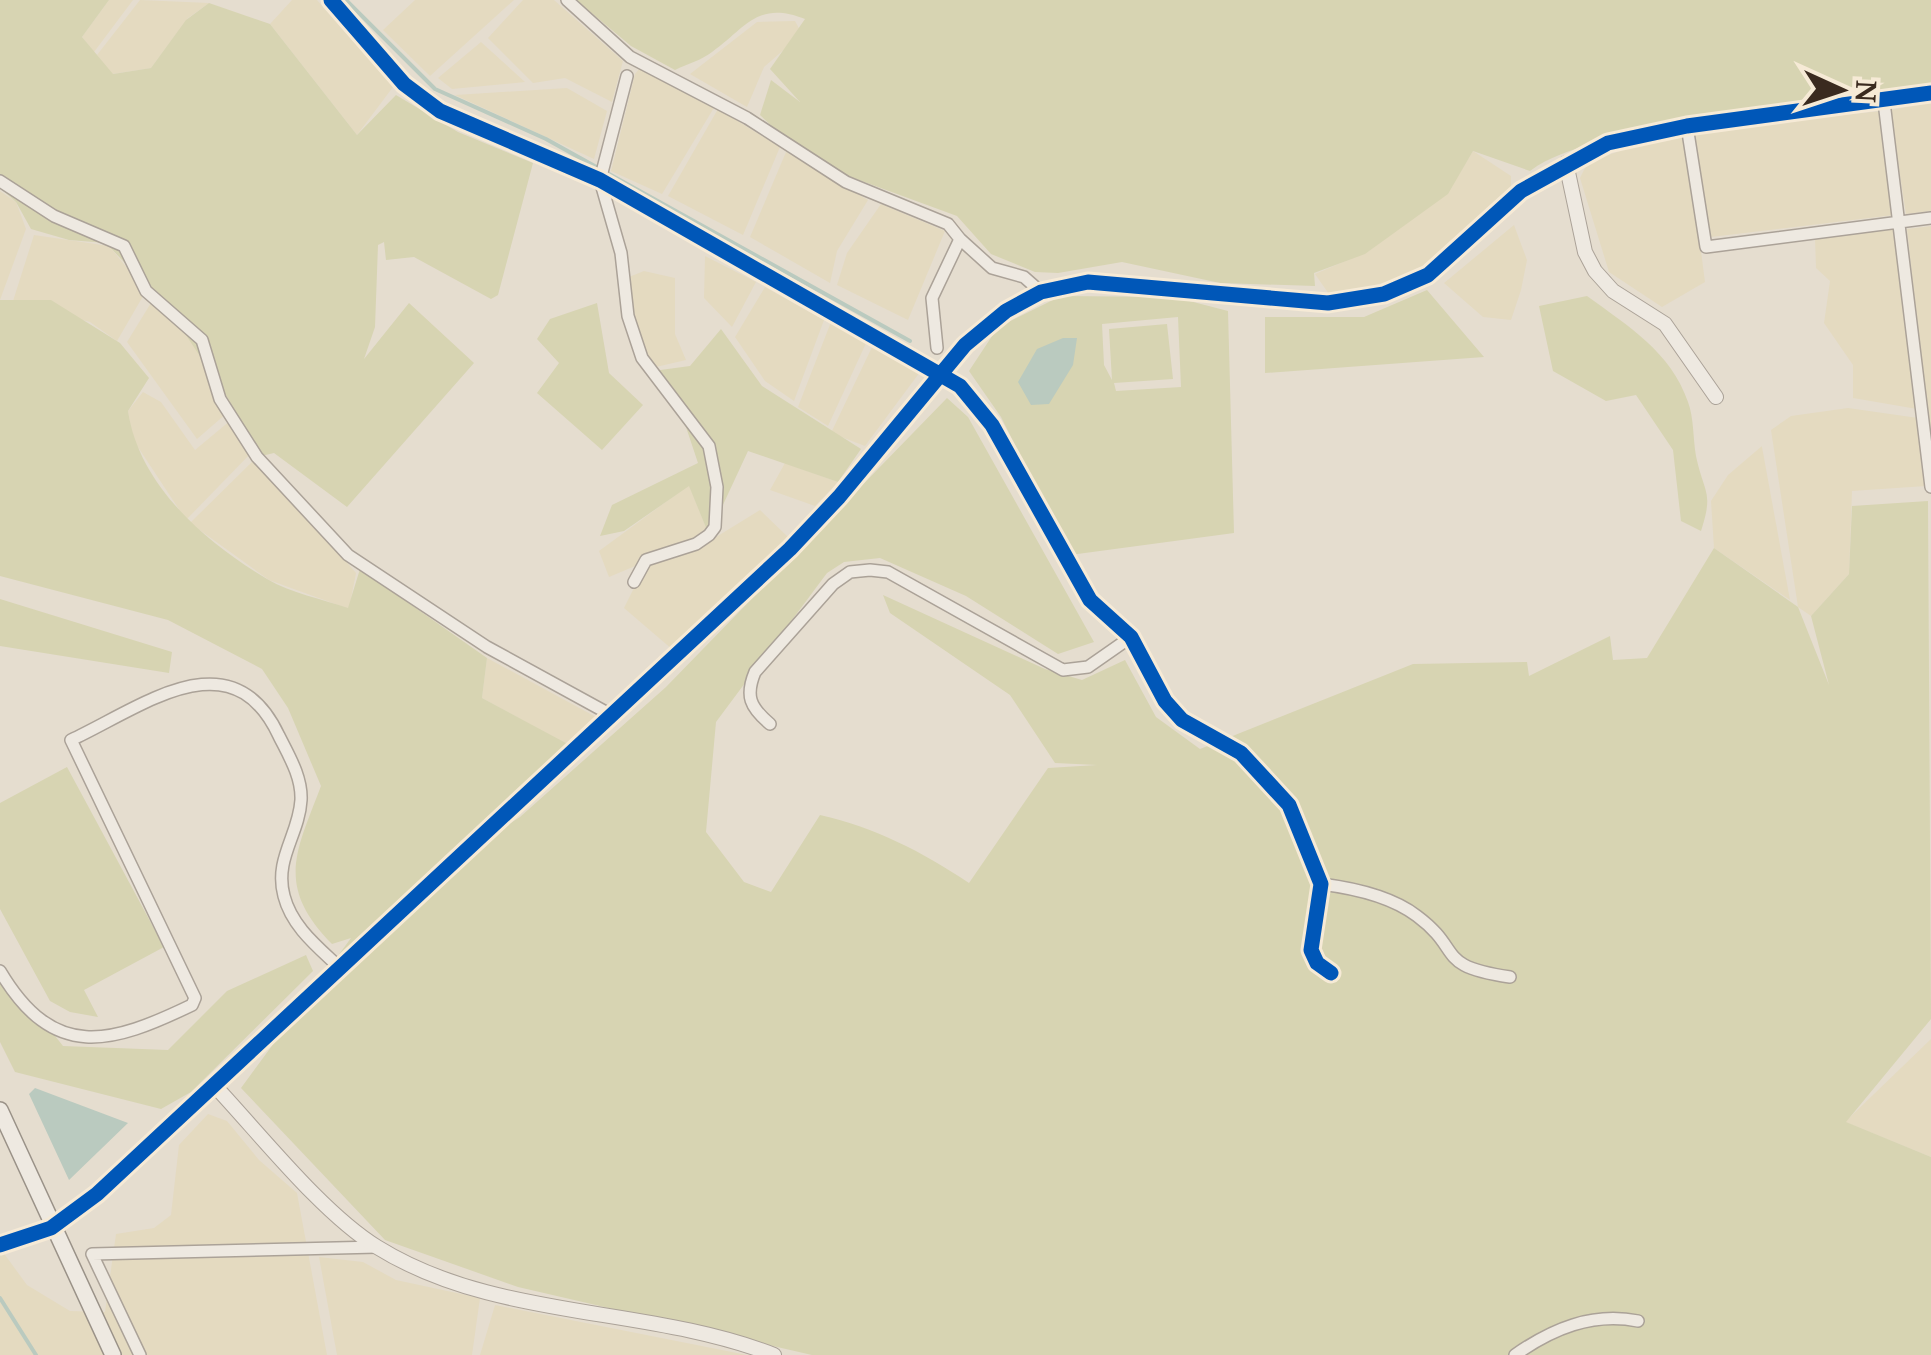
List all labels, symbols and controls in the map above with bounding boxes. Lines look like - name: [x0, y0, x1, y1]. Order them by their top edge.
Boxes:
- north arrow: [1791, 40, 1891, 140]
- text: N: [1847, 79, 1887, 103]

